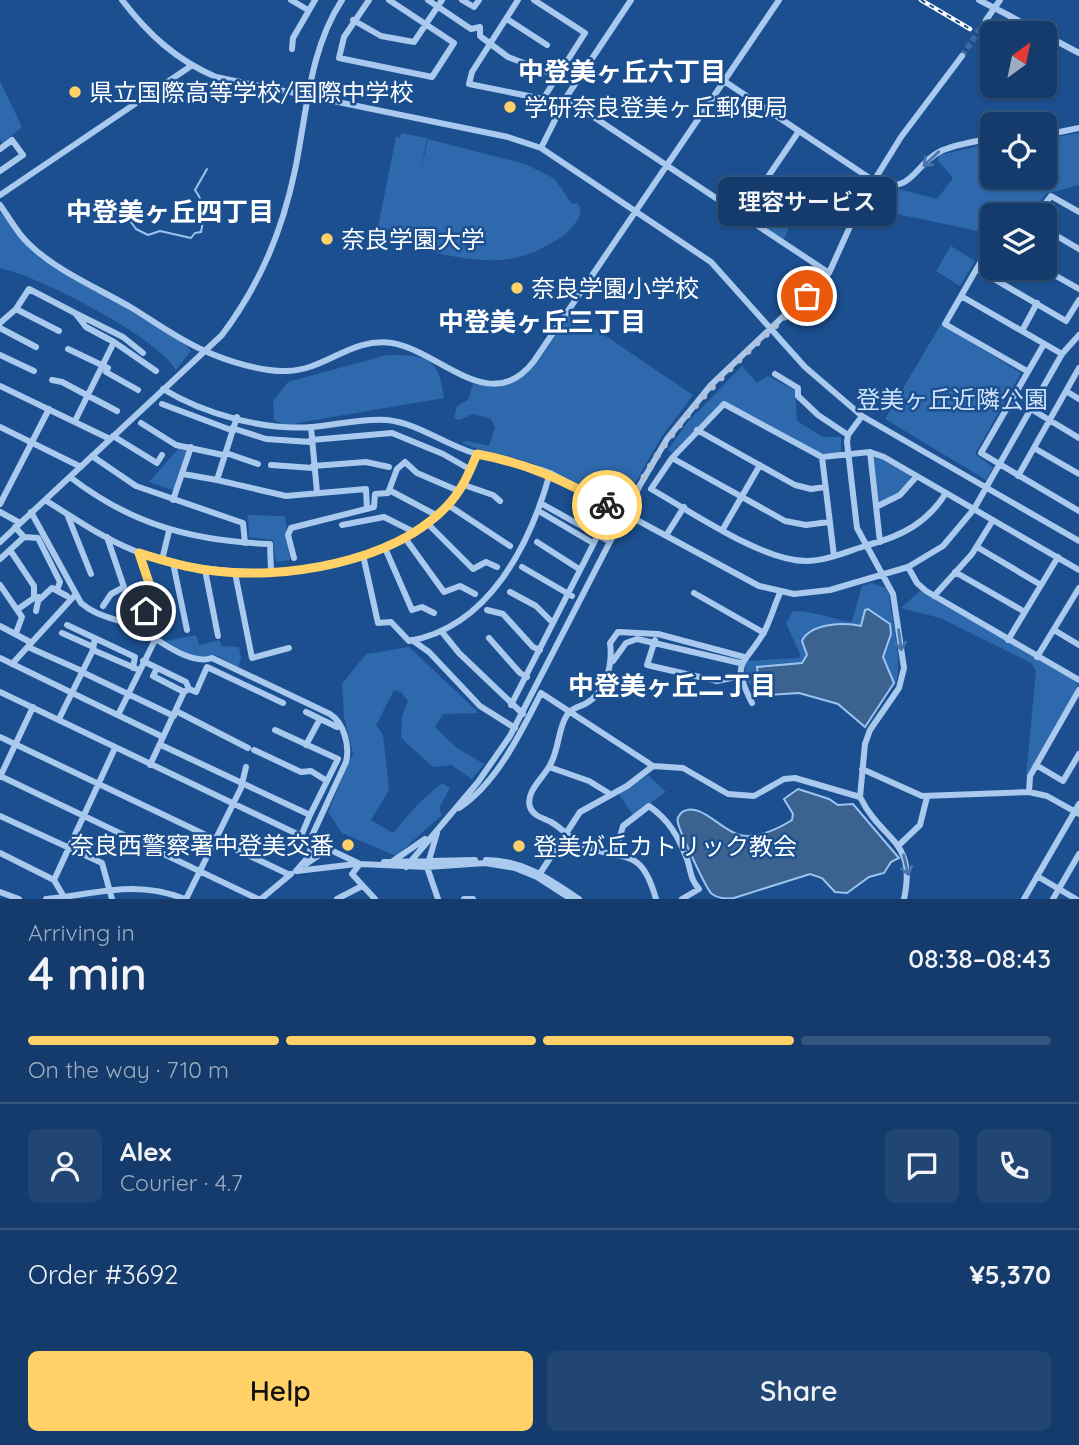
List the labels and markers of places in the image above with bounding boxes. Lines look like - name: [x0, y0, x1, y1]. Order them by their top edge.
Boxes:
- place label: 県立国際高等学校/国際中学校: [89, 77, 414, 107]
- marker: 県立国際高等学校/国際中学校: [67, 84, 83, 100]
- place label: 学研奈良登美ヶ丘郵便局: [524, 92, 788, 122]
- marker: 学研奈良登美ヶ丘郵便局: [502, 99, 518, 115]
- callout: 理容サービス: [718, 177, 896, 226]
- place label: 奈良学園大学: [341, 224, 485, 254]
- marker: 奈良学園大学: [319, 231, 335, 247]
- pin: [777, 266, 837, 326]
- place label: 奈良学園小学校: [531, 273, 699, 303]
- marker: 奈良学園小学校: [509, 280, 525, 296]
- pin: [116, 581, 176, 641]
- place label: 奈良西警察署中登美交番: [70, 830, 334, 860]
- place label: 登美が丘カトリック教会: [533, 831, 797, 861]
- marker: 奈良西警察署中登美交番: [340, 837, 356, 853]
- marker: 登美が丘カトリック教会: [511, 838, 527, 854]

